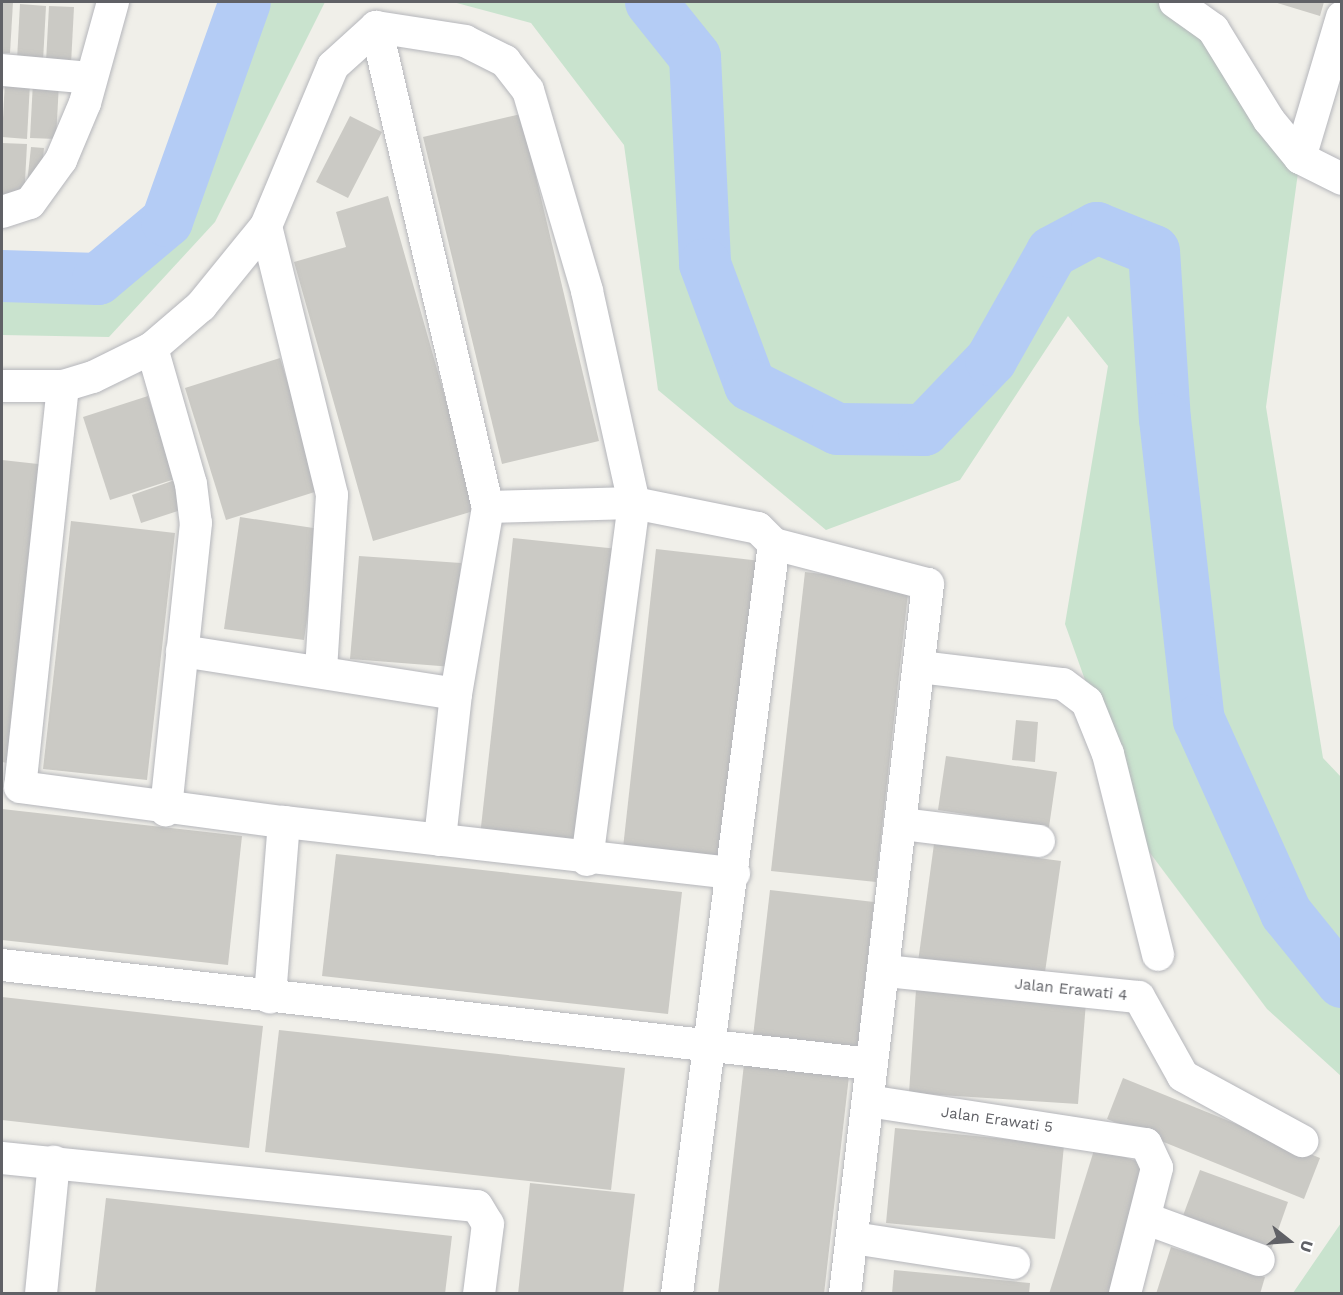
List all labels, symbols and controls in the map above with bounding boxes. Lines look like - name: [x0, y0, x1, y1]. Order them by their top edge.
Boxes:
- street label: Jalan Erawati 4: [1014, 975, 1128, 1005]
- street label: Jalan Erawati 5: [940, 1103, 1054, 1137]
- north arrow: [1259, 1211, 1319, 1271]
- text: U: [1296, 1238, 1317, 1255]

